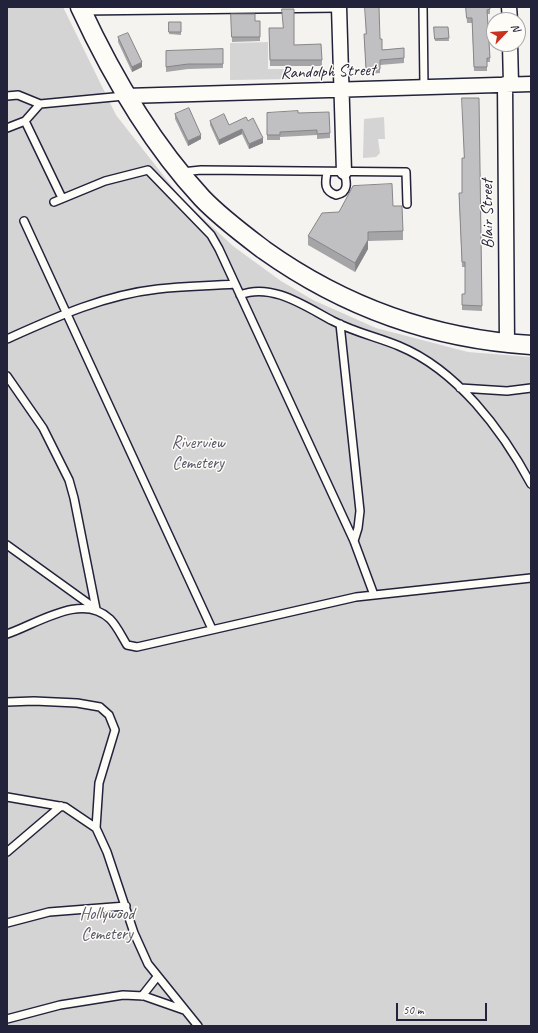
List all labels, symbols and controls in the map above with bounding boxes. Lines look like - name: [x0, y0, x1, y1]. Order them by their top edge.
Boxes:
- north arrow: [486, 12, 526, 52]
- text: N: [508, 21, 524, 33]
- street label: Randolph Street: [280, 60, 376, 84]
- street label: Blair Street: [477, 179, 499, 249]
- park label: Riverview Cemetery: [172, 434, 224, 474]
- park label: Hollywood Cemetery: [80, 905, 134, 945]
- scale bar: [398, 995, 489, 1021]
- text: 50 m: [403, 1002, 423, 1018]

